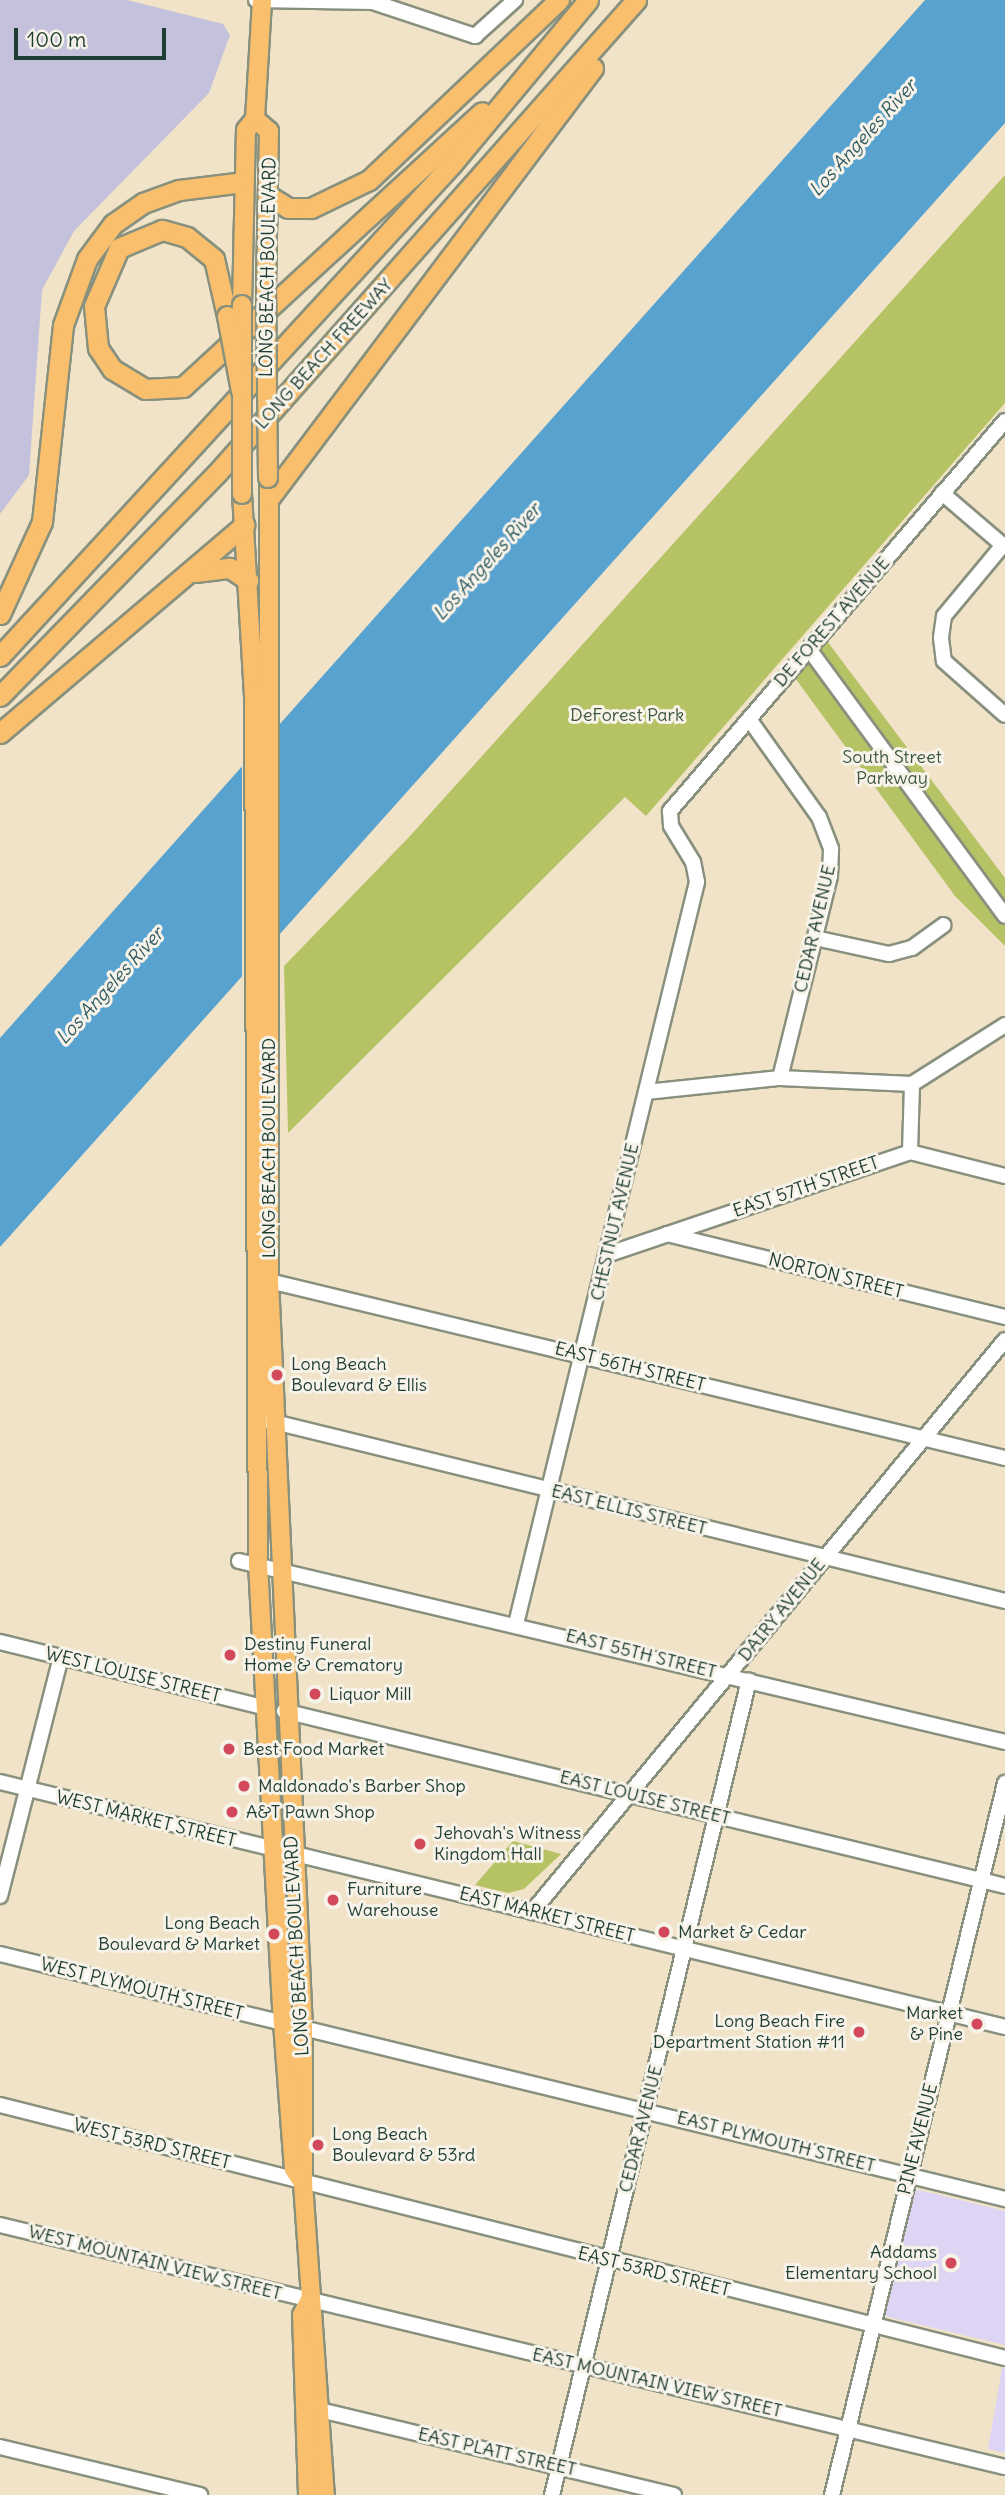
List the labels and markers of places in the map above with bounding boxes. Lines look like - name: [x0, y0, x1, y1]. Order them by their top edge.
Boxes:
- place label: Long Beach Boulevard & Ellis: [291, 1354, 427, 1396]
- marker: Long Beach Boulevard & Ellis: [269, 1367, 285, 1383]
- place label: Destiny Funeral Home & Crematory: [244, 1634, 403, 1676]
- marker: Destiny Funeral Home & Crematory: [222, 1647, 238, 1663]
- place label: Liquor Mill: [329, 1683, 412, 1705]
- marker: Liquor Mill: [307, 1686, 323, 1702]
- place label: Best Food Market: [243, 1738, 384, 1760]
- marker: Best Food Market: [221, 1741, 237, 1757]
- place label: Maldonado's Barber Shop: [258, 1775, 466, 1797]
- marker: Maldonado's Barber Shop: [236, 1778, 252, 1794]
- place label: A&T Pawn Shop: [246, 1801, 375, 1823]
- marker: A&T Pawn Shop: [224, 1804, 240, 1820]
- place label: Jehovah's Witness Kingdom Hall: [434, 1823, 581, 1866]
- marker: Jehovah's Witness Kingdom Hall: [412, 1836, 428, 1852]
- place label: Furniture Warehouse: [347, 1879, 438, 1922]
- marker: Furniture Warehouse: [325, 1892, 341, 1908]
- place label: Long Beach Boulevard & Market: [98, 1913, 260, 1955]
- place label: Market & Cedar: [678, 1921, 807, 1943]
- marker: Market & Cedar: [656, 1924, 672, 1940]
- marker: Long Beach Boulevard & Market: [266, 1926, 282, 1942]
- place label: Market & Pine: [906, 2003, 963, 2046]
- place label: Long Beach Fire Department Station #11: [653, 2011, 845, 2054]
- marker: Market & Pine: [969, 2016, 985, 2032]
- marker: Long Beach Fire Department Station #11: [851, 2024, 867, 2040]
- place label: Long Beach Boulevard & 53rd: [332, 2124, 475, 2166]
- marker: Long Beach Boulevard & 53rd: [310, 2137, 326, 2153]
- place label: Addams Elementary School: [785, 2242, 937, 2284]
- marker: Addams Elementary School: [943, 2255, 959, 2271]

